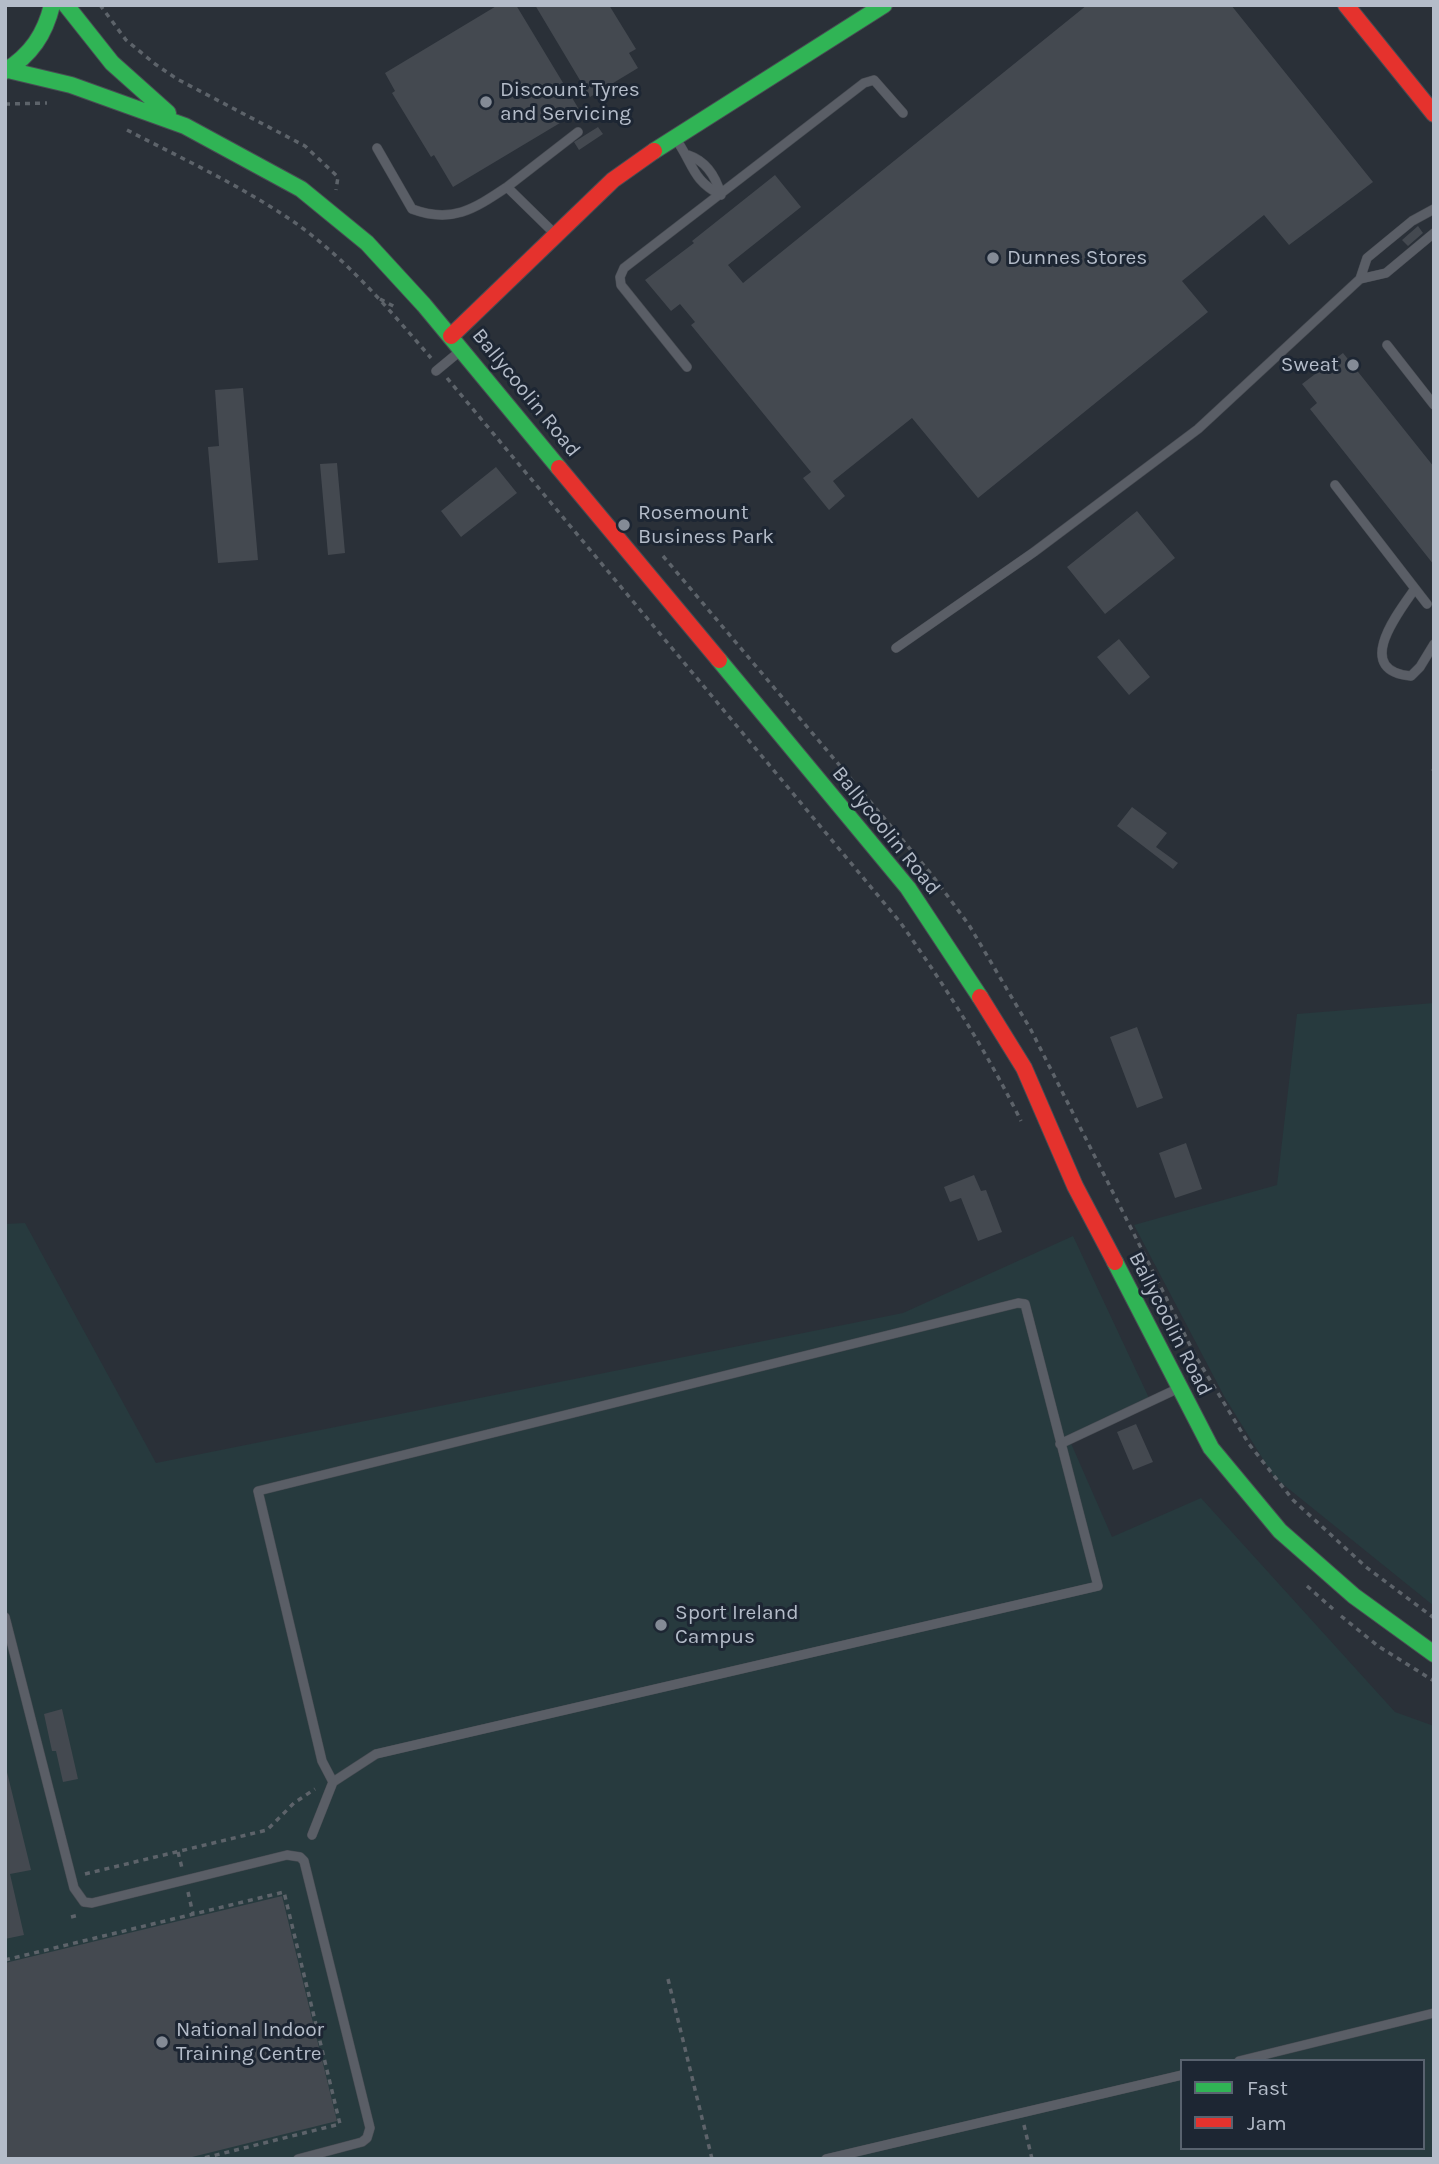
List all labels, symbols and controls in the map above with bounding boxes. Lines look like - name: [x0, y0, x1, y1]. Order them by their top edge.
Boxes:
- place label: Discount Tyres and Servicing: [500, 77, 640, 127]
- marker: Discount Tyres and Servicing: [478, 94, 494, 110]
- place label: Dunnes Stores: [1007, 245, 1147, 271]
- marker: Dunnes Stores: [985, 250, 1001, 266]
- street label: Ballycoolin Road: [466, 324, 586, 462]
- place label: Sweat: [1281, 352, 1339, 378]
- marker: Sweat: [1345, 357, 1361, 373]
- place label: Rosemount Business Park: [638, 500, 774, 550]
- marker: Rosemount Business Park: [616, 517, 632, 533]
- street label: Ballycoolin Road: [826, 762, 946, 900]
- street label: Ballycoolin Road: [1123, 1248, 1217, 1400]
- place label: Sport Ireland Campus: [675, 1600, 799, 1650]
- marker: Sport Ireland Campus: [653, 1617, 669, 1633]
- place label: National Indoor Training Centre: [176, 2017, 324, 2067]
- marker: National Indoor Training Centre: [154, 2034, 170, 2050]
- legend: [1180, 2059, 1425, 2150]
- text: Fast: [1247, 2076, 1288, 2100]
- text: Jam: [1247, 2111, 1287, 2135]

